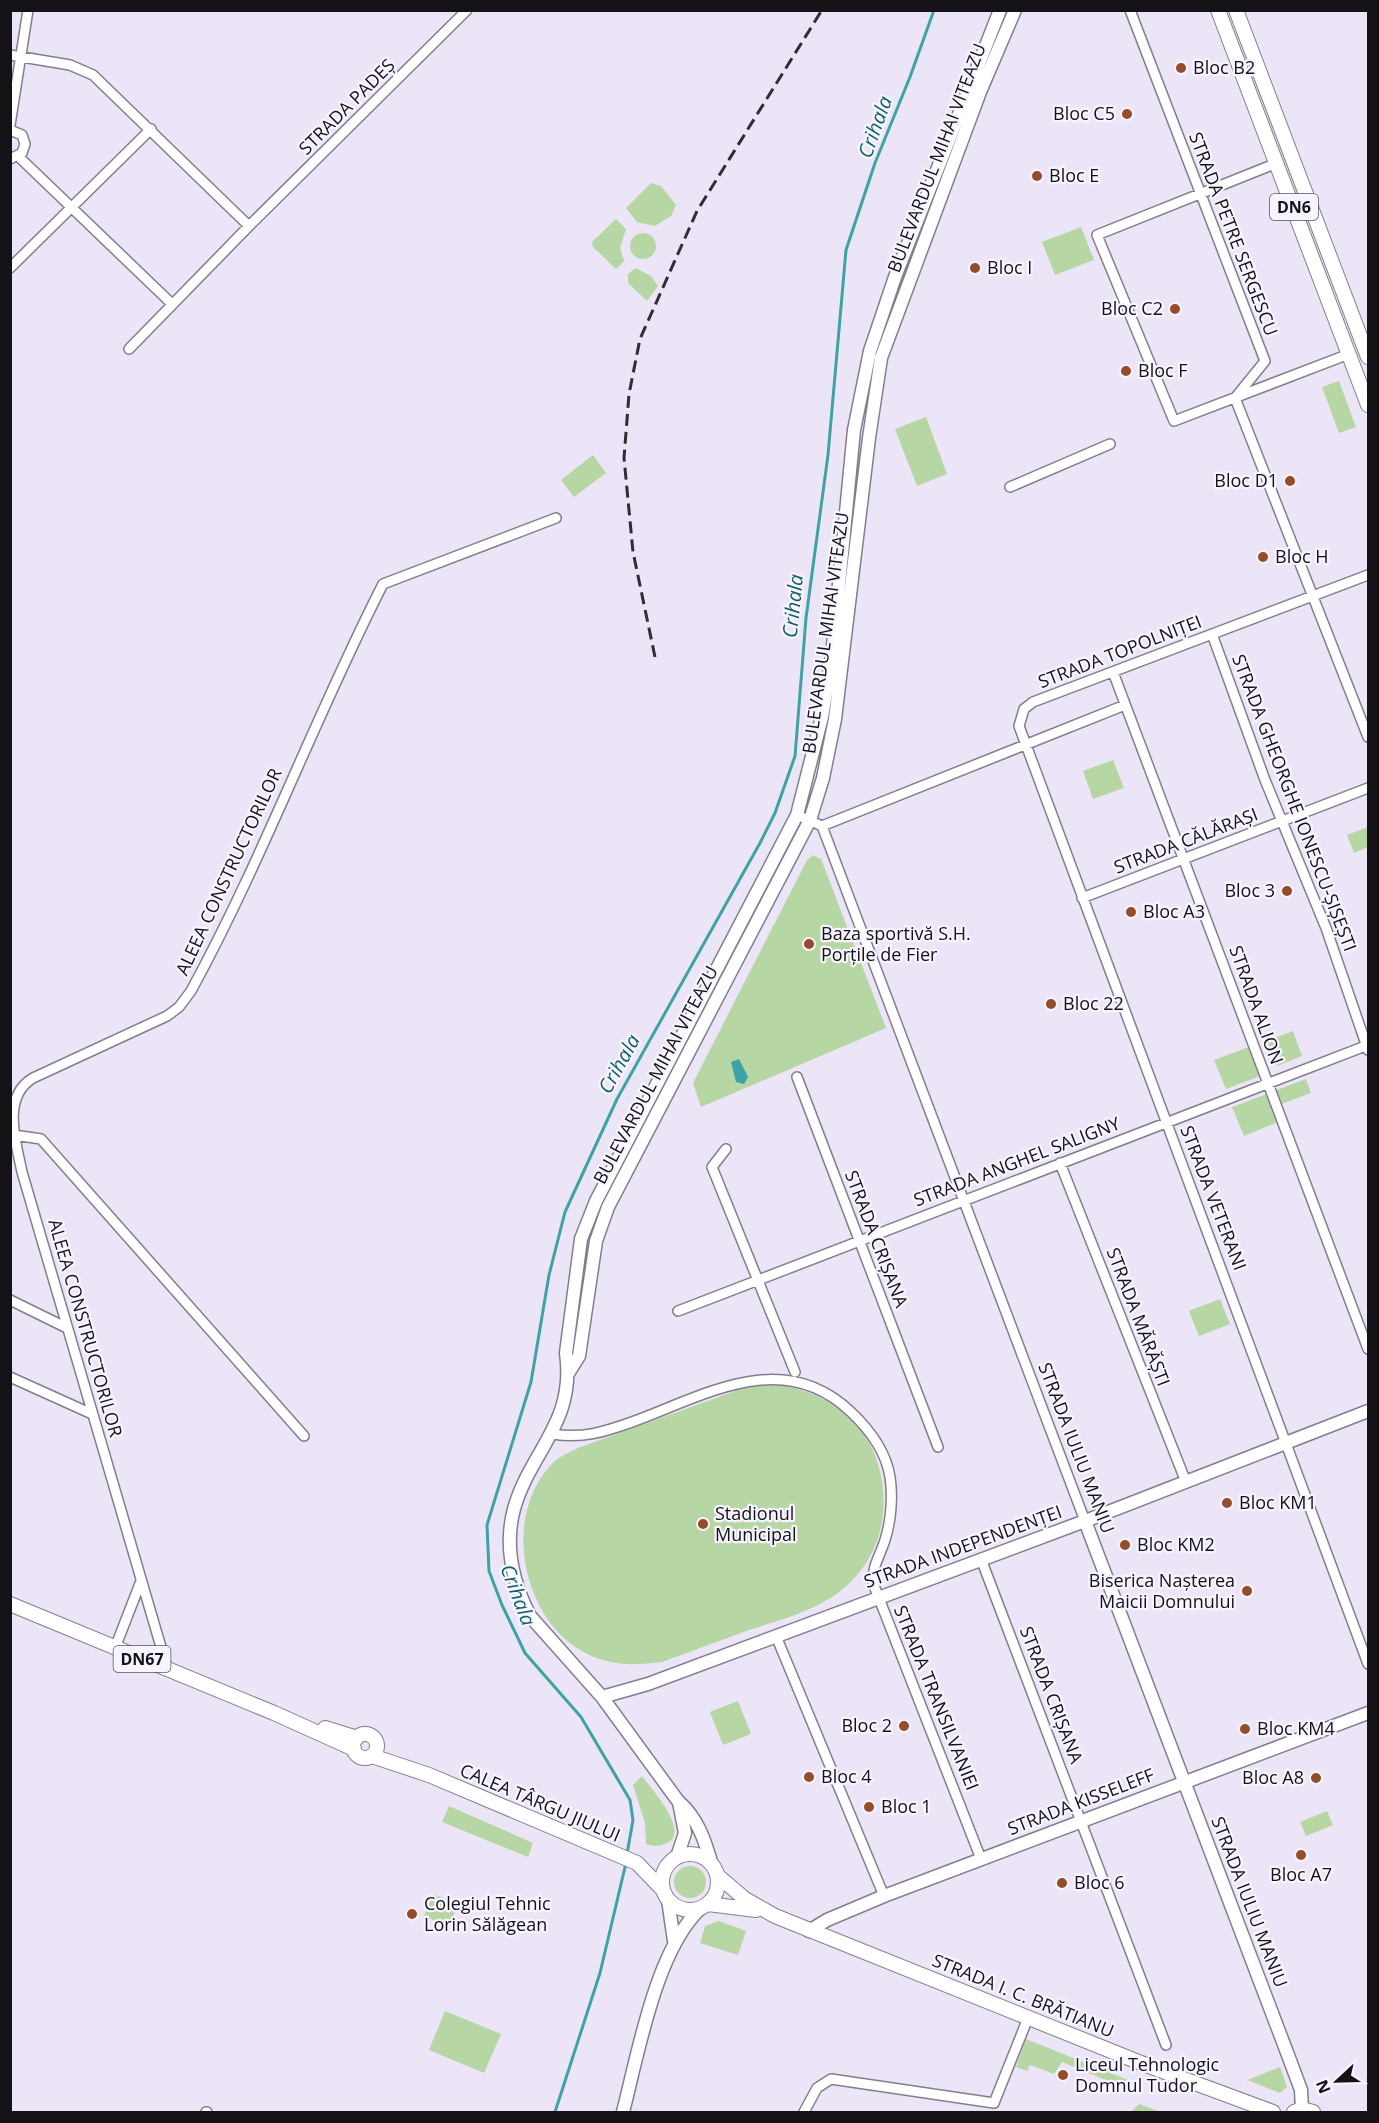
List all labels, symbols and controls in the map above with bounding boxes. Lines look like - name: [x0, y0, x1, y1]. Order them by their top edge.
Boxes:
- street label: BULEVARDUL MIHAI VITEAZU: [881, 40, 991, 276]
- street label: STRADA PADEȘ: [293, 53, 400, 160]
- place label: Bloc B2: [1193, 55, 1255, 79]
- marker: Bloc B2: [1174, 61, 1188, 75]
- water label: Crihala: [851, 92, 898, 161]
- place label: Bloc C5: [1053, 101, 1115, 125]
- marker: Bloc C5: [1120, 107, 1134, 121]
- street label: STRADA PETRE SERGESCU: [1184, 128, 1284, 339]
- place label: Bloc E: [1049, 163, 1099, 187]
- marker: Bloc E: [1030, 169, 1044, 183]
- road number: DN6: [1270, 194, 1318, 220]
- place label: Bloc I: [987, 255, 1032, 279]
- marker: Bloc I: [968, 261, 982, 275]
- place label: Bloc C2: [1101, 296, 1163, 320]
- marker: Bloc C2: [1168, 302, 1182, 316]
- place label: Bloc F: [1138, 358, 1188, 382]
- marker: Bloc F: [1119, 364, 1133, 378]
- place label: Bloc D1: [1214, 468, 1278, 492]
- marker: Bloc D1: [1283, 474, 1297, 488]
- street label: BULEVARDUL MIHAI VITEAZU: [796, 511, 854, 755]
- place label: Bloc H: [1275, 544, 1329, 568]
- marker: Bloc H: [1256, 550, 1270, 564]
- water label: Crihala: [776, 573, 809, 639]
- street label: STRADA TOPOLNIȚEI: [1035, 609, 1205, 693]
- street label: STRADA GHEORGHE IONESCU-ȘIȘEȘTI: [1227, 651, 1363, 955]
- street label: ALEEA CONSTRUCTORILOR: [170, 764, 287, 979]
- street label: STRADA CĂLĂRAȘI: [1110, 802, 1261, 879]
- place label: Bloc 3: [1224, 878, 1275, 902]
- marker: Bloc 3: [1280, 884, 1294, 898]
- place label: Bloc A3: [1143, 899, 1205, 923]
- marker: Bloc A3: [1124, 905, 1138, 919]
- place label: Baza sportivă S.H. Porțile de Fier: [821, 921, 971, 966]
- marker: Baza sportivă S.H. Porțile de Fier: [802, 937, 816, 951]
- street label: STRADA ALION: [1224, 942, 1290, 1067]
- street label: BULEVARDUL MIHAI VITEAZU: [587, 961, 723, 1188]
- place label: Bloc 22: [1063, 991, 1124, 1015]
- marker: Bloc 22: [1044, 997, 1058, 1011]
- water label: Crihala: [591, 1029, 646, 1098]
- street label: STRADA ANGHEL SALIGNY: [910, 1110, 1124, 1212]
- street label: STRADA VETERANI: [1175, 1122, 1253, 1273]
- street label: STRADA CRIȘANA: [840, 1167, 914, 1311]
- street label: ALEEA CONSTRUCTORILOR: [43, 1216, 129, 1439]
- street label: STRADA MĂRĂȘTI: [1102, 1244, 1176, 1389]
- street label: STRADA IULIU MANIU: [1033, 1359, 1121, 1536]
- place label: Bloc KM1: [1239, 1490, 1317, 1514]
- marker: Bloc KM1: [1220, 1496, 1234, 1510]
- street label: STRADA INDEPENDENȚEI: [860, 1499, 1065, 1593]
- place label: Stadionul Municipal: [715, 1501, 797, 1546]
- marker: Stadionul Municipal: [696, 1517, 710, 1531]
- place label: Bloc KM2: [1137, 1532, 1215, 1556]
- marker: Bloc KM2: [1118, 1538, 1132, 1552]
- water label: Crihala: [494, 1560, 543, 1629]
- place label: Biserica Nașterea Maicii Domnului: [1089, 1568, 1235, 1613]
- marker: Biserica Nașterea Maicii Domnului: [1240, 1584, 1254, 1598]
- street label: STRADA TRANSILVANIEI: [889, 1602, 985, 1794]
- street label: STRADA CRIȘANA: [1015, 1623, 1089, 1767]
- road number: DN67: [114, 1646, 170, 1672]
- place label: Bloc 2: [841, 1713, 892, 1737]
- place label: Bloc KM4: [1257, 1716, 1335, 1740]
- marker: Bloc 2: [897, 1719, 911, 1733]
- marker: Bloc KM4: [1238, 1722, 1252, 1736]
- street label: CALEA TÂRGU JIULUI: [457, 1757, 624, 1847]
- street label: STRADA KISSELEFF: [1004, 1762, 1157, 1840]
- place label: Bloc 4: [821, 1764, 872, 1788]
- place label: Bloc A8: [1242, 1765, 1304, 1789]
- marker: Bloc 4: [802, 1770, 816, 1784]
- marker: Bloc A8: [1309, 1771, 1323, 1785]
- place label: Bloc 1: [881, 1794, 932, 1818]
- marker: Bloc 1: [862, 1800, 876, 1814]
- street label: STRADA IULIU MANIU: [1206, 1813, 1294, 1990]
- marker: Bloc A7: [1294, 1848, 1308, 1862]
- place label: Bloc A7: [1270, 1862, 1332, 1886]
- place label: Bloc 6: [1074, 1870, 1125, 1894]
- marker: Bloc 6: [1055, 1876, 1069, 1890]
- place label: Colegiul Tehnic Lorin Sălăgean: [424, 1891, 551, 1936]
- marker: Colegiul Tehnic Lorin Sălăgean: [405, 1907, 419, 1921]
- street label: STRADA I. C. BRĂTIANU: [929, 1948, 1118, 2042]
- north arrow: [1307, 2051, 1367, 2111]
- place label: Liceul Tehnologic Domnul Tudor: [1075, 2052, 1220, 2097]
- marker: Liceul Tehnologic Domnul Tudor: [1056, 2068, 1070, 2082]
- text: N: [1310, 2076, 1336, 2097]

